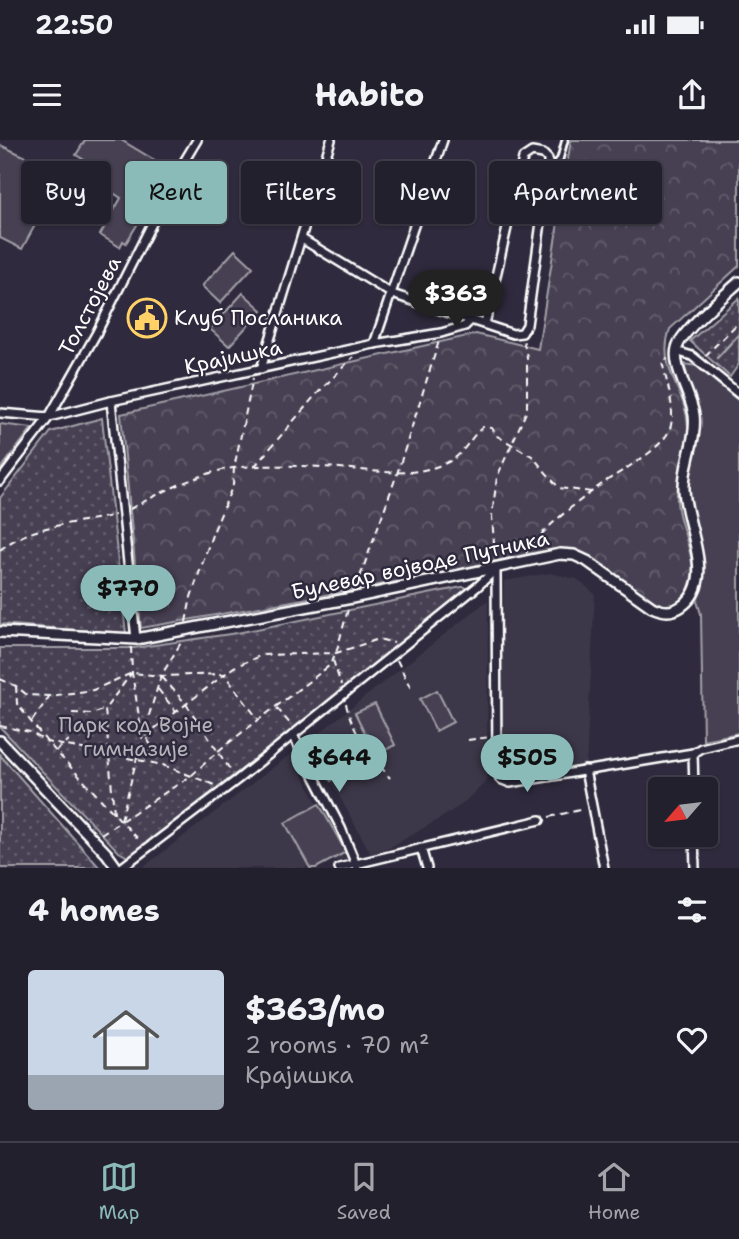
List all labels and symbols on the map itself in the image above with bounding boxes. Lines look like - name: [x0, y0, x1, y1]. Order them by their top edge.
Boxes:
- street label: Толстојева: [52, 251, 128, 361]
- pin: $363: [415, 270, 497, 330]
- public building icon: Клуб Посланика: [126, 297, 168, 339]
- place label: Клуб Посланика: [174, 304, 342, 332]
- street label: Крајишка: [182, 333, 284, 381]
- street label: Булевар војводе Путника: [289, 524, 551, 606]
- pin: $770: [87, 566, 169, 625]
- park label: Парк код Војне гимназије: [59, 711, 213, 763]
- pin: $644: [298, 734, 380, 794]
- pin: $505: [486, 734, 568, 794]
- north arrow: [648, 777, 718, 847]

